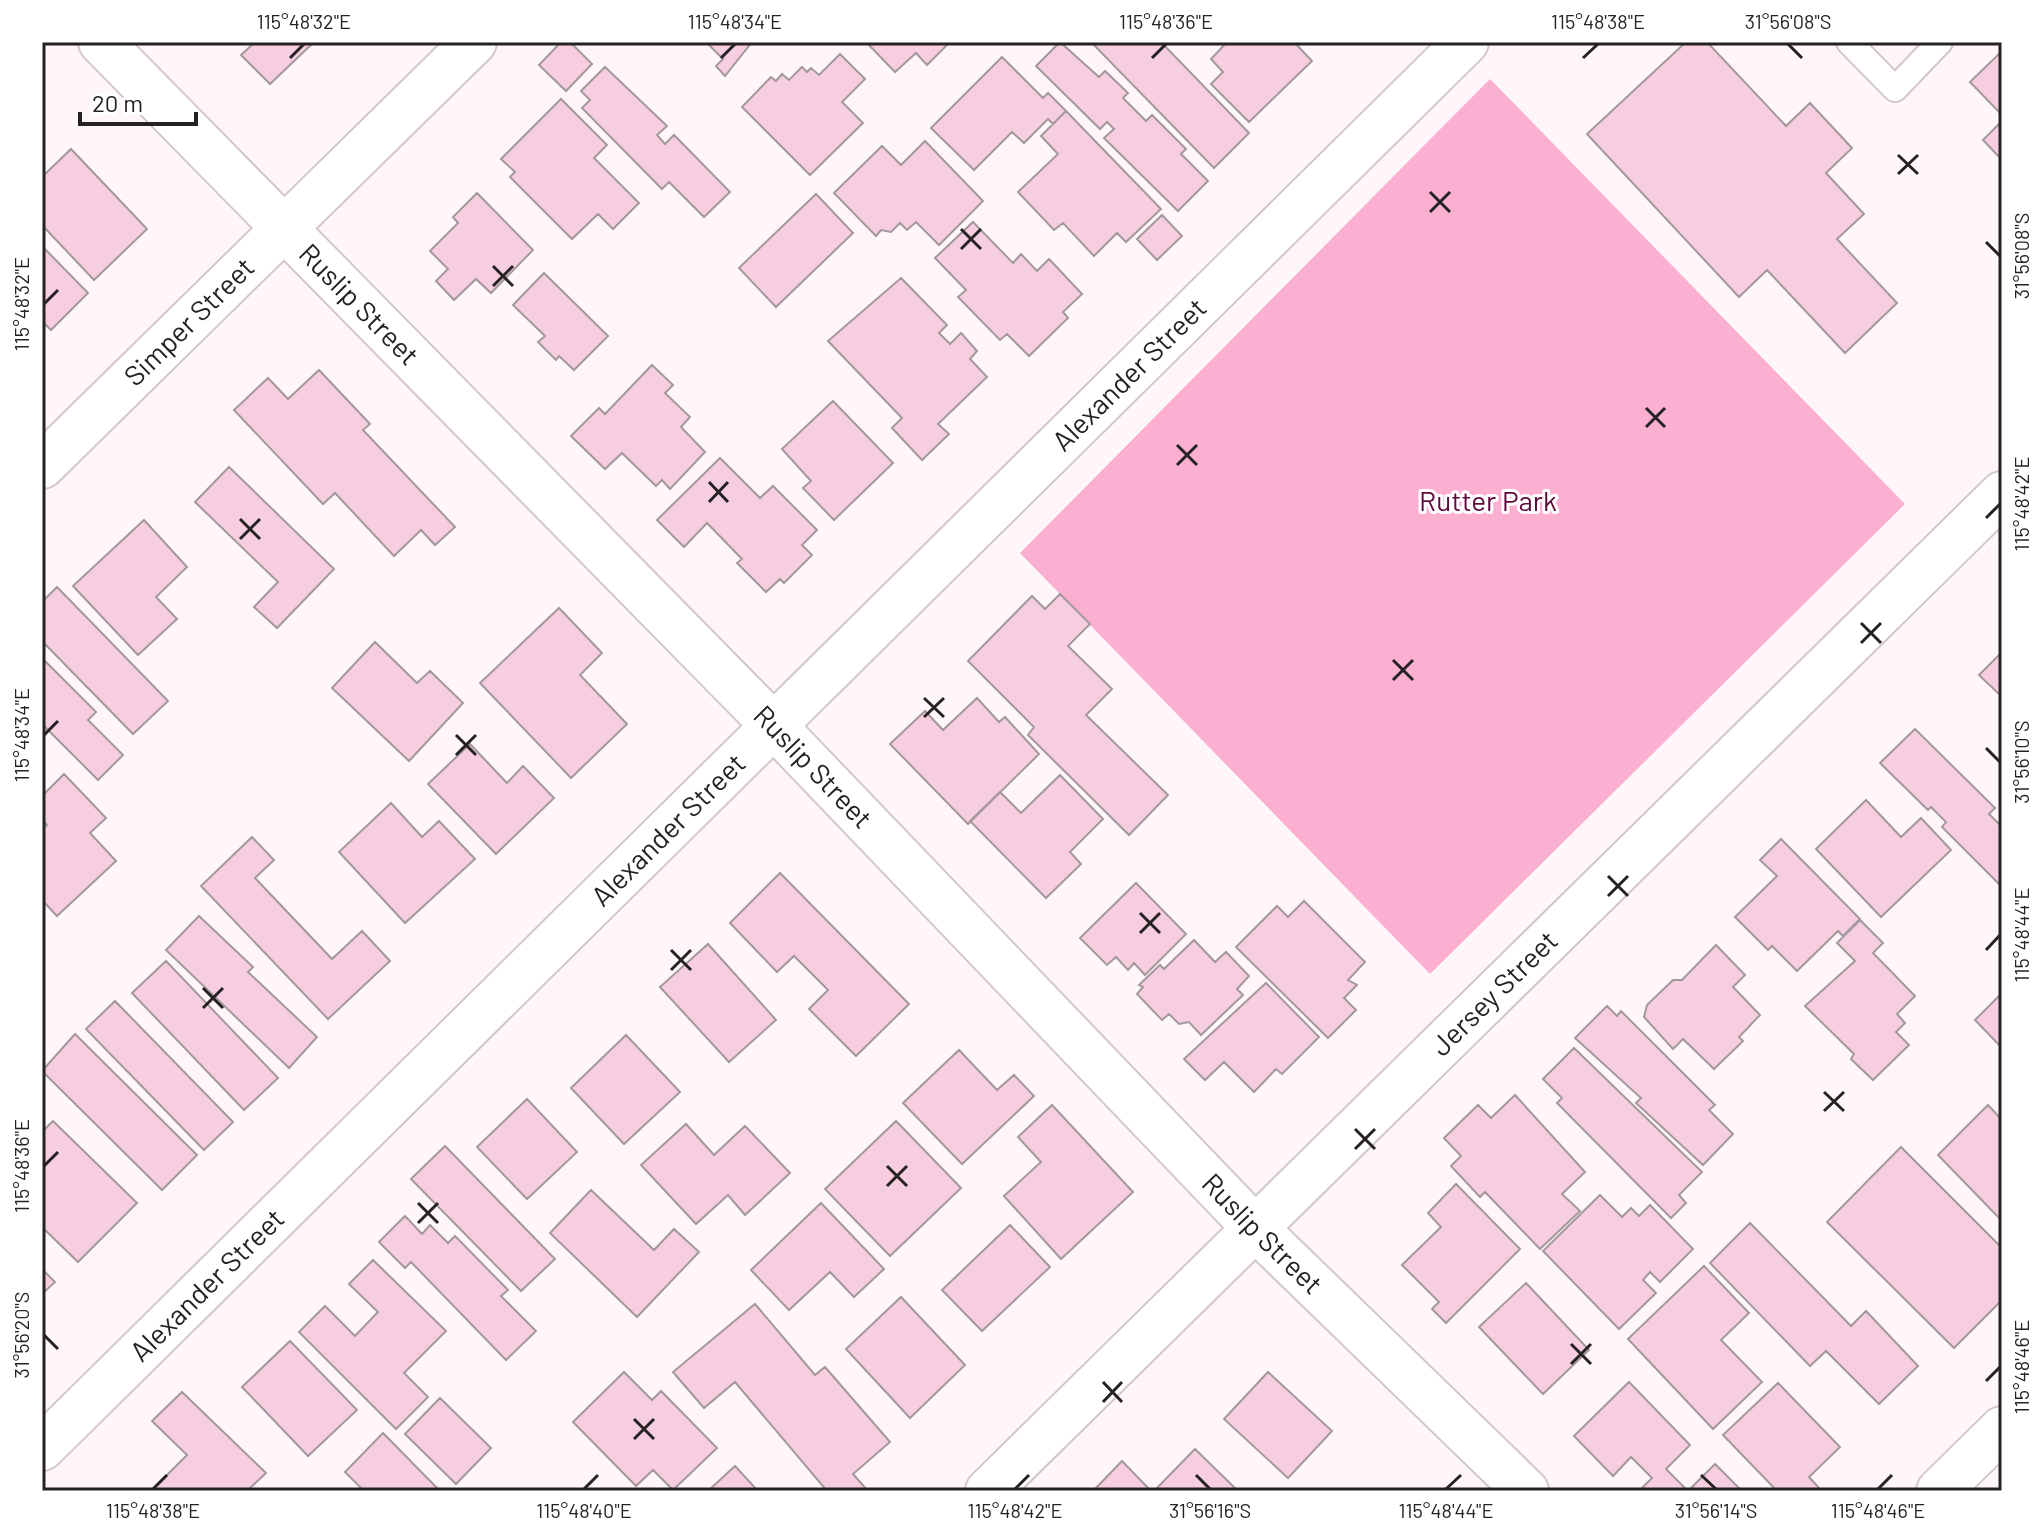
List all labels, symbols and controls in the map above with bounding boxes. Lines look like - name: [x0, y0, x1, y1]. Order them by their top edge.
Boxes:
- text: 115°48'32"E: [257, 9, 351, 33]
- text: 115°48'34"E: [688, 9, 782, 33]
- text: 115°48'36"E: [1119, 9, 1213, 33]
- text: 115°48'38"E: [1551, 9, 1645, 33]
- text: 31°56'08"S: [1745, 9, 1831, 33]
- scale bar: [80, 76, 196, 126]
- text: 20 m: [92, 88, 143, 117]
- text: 31°56'08"S: [2009, 213, 2033, 299]
- street label: Ruslip Street: [293, 236, 427, 371]
- street label: Simper Street: [116, 250, 261, 392]
- text: 115°48'32"E: [9, 257, 33, 351]
- street label: Alexander Street: [1044, 290, 1213, 457]
- text: 115°48'42"E: [2009, 457, 2033, 551]
- park label: Rutter Park: [1419, 483, 1557, 517]
- text: 115°48'34"E: [9, 688, 33, 782]
- street label: Ruslip Street: [747, 698, 880, 834]
- text: 31°56'10"S: [2009, 720, 2033, 804]
- street label: Alexander Street: [583, 746, 752, 912]
- text: 115°48'44"E: [2009, 888, 2033, 982]
- street label: Jersey Street: [1423, 923, 1564, 1062]
- text: 115°48'36"E: [9, 1119, 33, 1213]
- street label: Ruslip Street: [1196, 1166, 1330, 1300]
- street label: Alexander Street: [122, 1201, 291, 1368]
- text: 31°56'20"S: [9, 1292, 33, 1378]
- text: 115°48'46"E: [2009, 1320, 2033, 1414]
- text: 115°48'38"E: [106, 1498, 200, 1522]
- text: 115°48'40"E: [536, 1498, 632, 1522]
- text: 115°48'42"E: [968, 1498, 1062, 1522]
- text: 31°56'16"S: [1169, 1498, 1251, 1522]
- text: 115°48'44"E: [1399, 1498, 1493, 1522]
- text: 31°56'14"S: [1675, 1498, 1757, 1522]
- text: 115°48'46"E: [1831, 1498, 1925, 1522]

